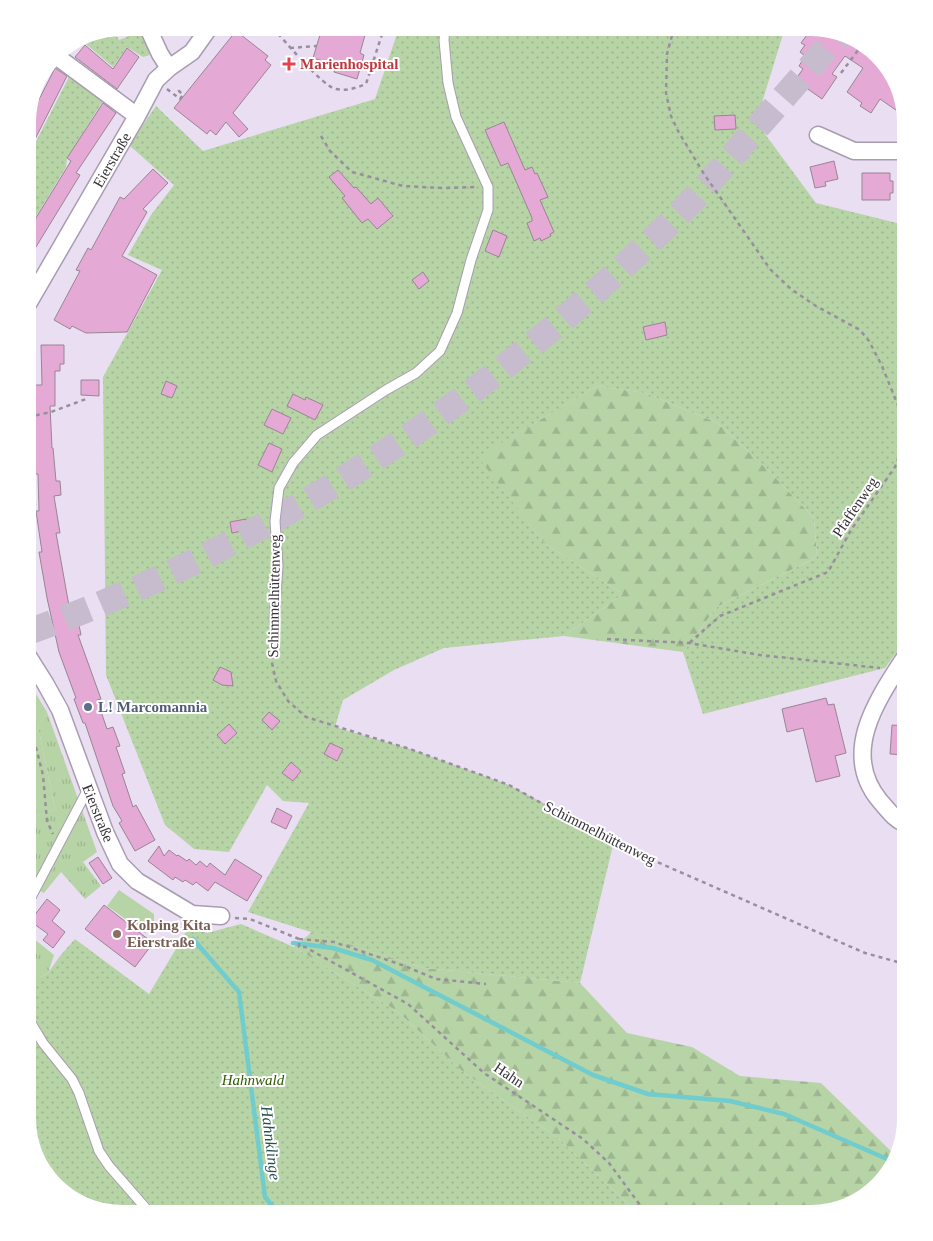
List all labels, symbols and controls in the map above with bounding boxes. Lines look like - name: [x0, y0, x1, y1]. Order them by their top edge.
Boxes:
- place label: Marienhospital: [300, 56, 398, 72]
- marker: Marienhospital: [282, 57, 296, 71]
- street label: Eierstraße: [90, 129, 134, 190]
- street label: Pfaffenweg: [829, 474, 881, 540]
- street label: Schimmelhüttenweg: [265, 534, 283, 658]
- place label: L! Marcomannia: [98, 699, 208, 715]
- marker: L! Marcomannia: [82, 701, 94, 713]
- street label: Eierstraße: [79, 782, 117, 844]
- street label: Schimmelhüttenweg: [541, 798, 659, 868]
- place label: Kolping Kita Eierstraße: [127, 917, 211, 950]
- marker: Kolping Kita Eierstraße: [111, 928, 123, 940]
- street label: Hahn: [491, 1059, 527, 1091]
- park label: Hahnwald: [221, 1072, 285, 1088]
- water label: Hahnklinge: [257, 1104, 284, 1181]

